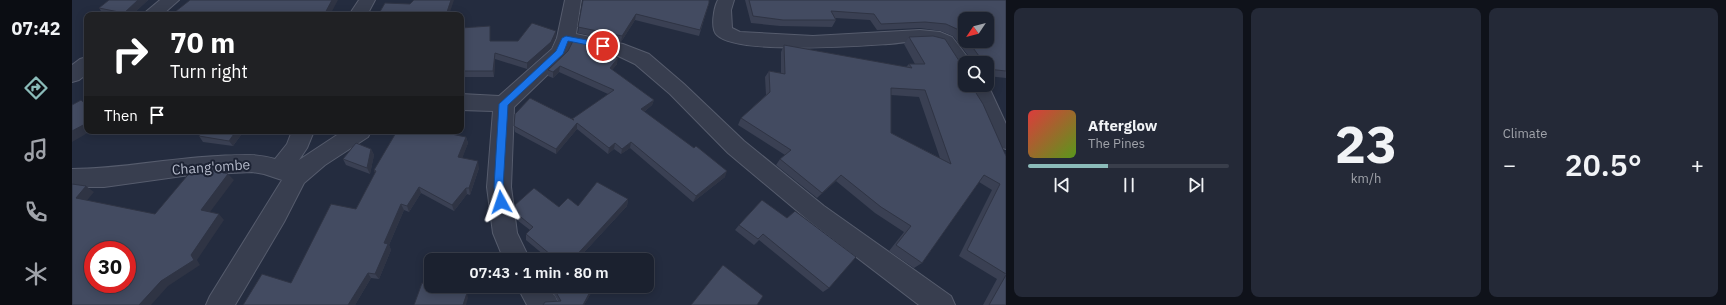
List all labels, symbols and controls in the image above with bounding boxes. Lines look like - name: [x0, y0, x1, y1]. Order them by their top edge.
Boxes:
- north arrow: [958, 12, 994, 48]
- map controls: [958, 12, 994, 92]
- text: 07:42: [11, 17, 61, 40]
- text: 70 m: [170, 24, 235, 61]
- icon: right: [104, 28, 156, 80]
- pin: [586, 29, 620, 63]
- icon: arrive: [592, 35, 614, 57]
- button: search: [958, 56, 994, 92]
- text: Turn right: [170, 60, 248, 83]
- icon: directions: [22, 74, 50, 102]
- icon: arrive: [146, 104, 168, 126]
- text: Then: [104, 106, 138, 125]
- text: 23: [1335, 110, 1397, 177]
- text: Afterglow: [1088, 116, 1157, 135]
- text: Climate: [1503, 125, 1547, 142]
- text: The Pines: [1088, 135, 1145, 152]
- icon: music: [22, 136, 50, 164]
- text: 20.5°: [1565, 145, 1642, 184]
- text: −: [1503, 150, 1516, 179]
- text: +: [1691, 150, 1704, 179]
- street label: Chang'ombe: [171, 155, 251, 179]
- text: km/h: [1351, 170, 1381, 187]
- icon: previous: [1051, 174, 1073, 196]
- icon: pause: [1118, 174, 1140, 196]
- icon: next: [1185, 174, 1207, 196]
- position arrow: [480, 181, 522, 223]
- icon: phone: [22, 198, 50, 226]
- speed limit sign: 30: [84, 241, 136, 293]
- icon: climate: [22, 260, 50, 288]
- text: 07:43 · 1 min · 80 m: [469, 263, 609, 282]

